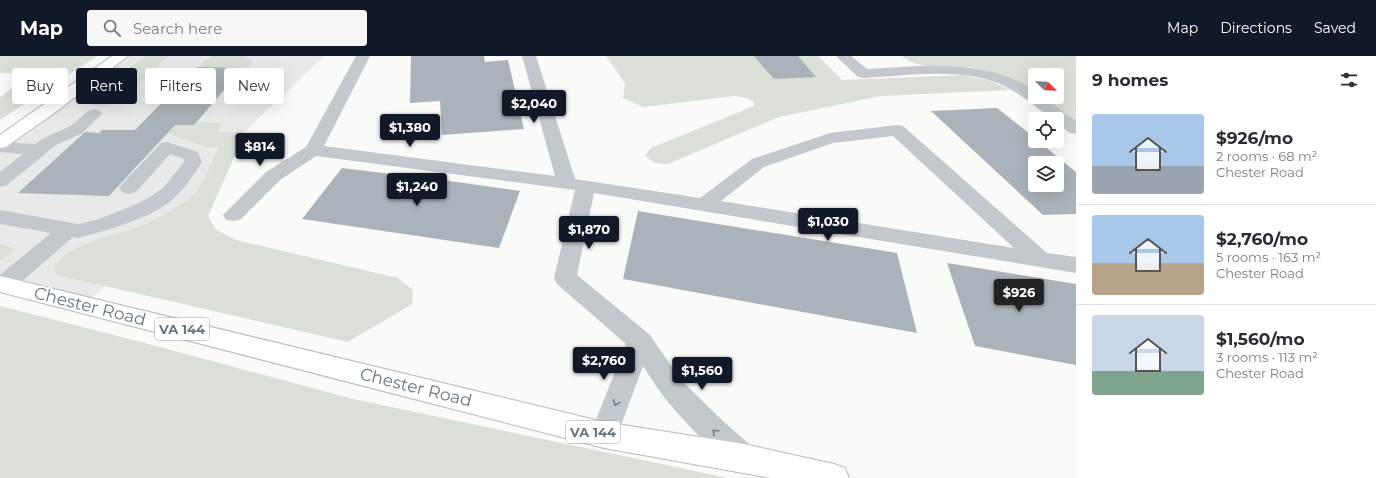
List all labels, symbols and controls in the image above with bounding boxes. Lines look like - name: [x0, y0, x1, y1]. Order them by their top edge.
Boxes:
- search box: [87, 10, 367, 46]
- text: Map: [20, 17, 63, 40]
- icon: search: [101, 17, 123, 39]
- text: Search here: [133, 19, 222, 38]
- text: Map: [1167, 19, 1198, 37]
- text: Directions: [1220, 19, 1292, 37]
- text: Saved: [1314, 19, 1356, 37]
- chip: Buy: [12, 68, 68, 104]
- chip: Rent: [76, 68, 137, 104]
- chip: Filters: [145, 68, 216, 104]
- chip: New: [224, 68, 284, 104]
- north arrow: [1028, 68, 1064, 104]
- map controls: [1028, 68, 1064, 192]
- icon: filters: [1338, 69, 1360, 91]
- text: 9 homes: [1092, 70, 1168, 90]
- pin: $2,040: [501, 90, 567, 124]
- text: $2,040: [511, 95, 557, 111]
- button: locate: [1028, 112, 1064, 148]
- pin: $1,380: [377, 114, 443, 148]
- text: $1,380: [389, 119, 431, 135]
- text: $926/mo: [1216, 128, 1293, 148]
- icon: home: [1124, 130, 1172, 178]
- pin: $814: [236, 133, 284, 167]
- text: $814: [245, 138, 275, 154]
- text: 2 rooms · 68 m²: [1216, 148, 1317, 164]
- button: layers: [1028, 156, 1064, 192]
- text: Chester Road: [1216, 164, 1304, 180]
- pin: $1,240: [384, 173, 450, 207]
- text: $1,240: [396, 178, 438, 194]
- pin: $1,030: [795, 208, 861, 242]
- text: $1,030: [807, 213, 849, 229]
- pin: $1,870: [556, 216, 622, 250]
- text: $1,870: [568, 221, 610, 237]
- text: $2,760/mo: [1216, 229, 1308, 249]
- icon: home: [1124, 231, 1172, 279]
- text: 5 rooms · 163 m²: [1216, 249, 1321, 265]
- text: Chester Road: [1216, 265, 1304, 281]
- pin: $926: [995, 279, 1043, 313]
- street label: Chester Road: [32, 282, 148, 330]
- text: $926: [1003, 284, 1035, 300]
- road number: VA 144: [155, 318, 209, 340]
- text: $1,560/mo: [1216, 329, 1305, 349]
- icon: home: [1124, 331, 1172, 379]
- pin: $2,760: [571, 347, 637, 381]
- text: 3 rooms · 113 m²: [1216, 349, 1318, 365]
- text: $2,760: [582, 352, 626, 368]
- pin: $1,560: [669, 357, 735, 391]
- text: $1,560: [681, 362, 723, 378]
- street label: Chester Road: [358, 363, 474, 411]
- text: Chester Road: [1216, 365, 1304, 381]
- one-way arrow: [612, 400, 620, 407]
- road number: VA 144: [566, 421, 620, 443]
- one-way arrow: [712, 429, 720, 437]

